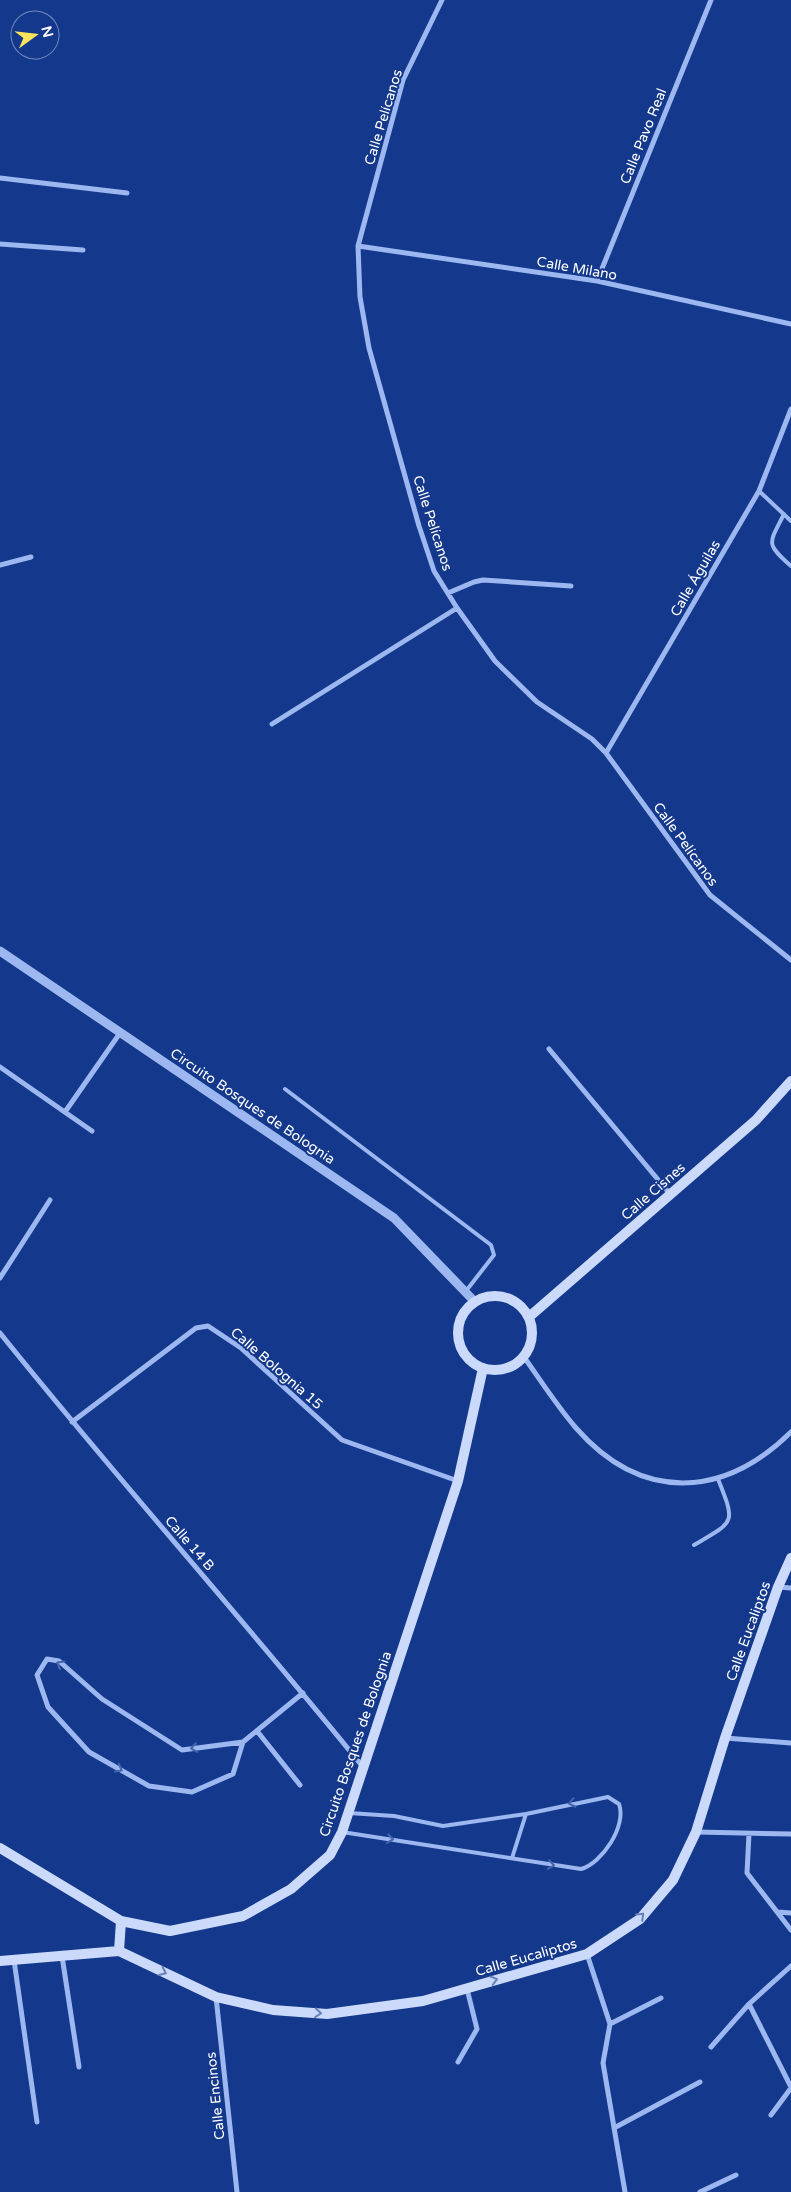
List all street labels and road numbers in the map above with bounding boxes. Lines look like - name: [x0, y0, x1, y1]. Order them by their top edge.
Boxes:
- street label: Calle Pelícanos: [361, 67, 406, 167]
- street label: Calle Pavo Real: [617, 86, 670, 186]
- street label: Calle Milano: [535, 253, 618, 284]
- street label: Calle Pelícanos: [409, 473, 456, 573]
- street label: Calle Águilas: [667, 537, 724, 619]
- street label: Calle Pelícanos: [650, 799, 722, 890]
- street label: Circuito Bosques de Bolognia: [167, 1045, 338, 1168]
- street label: Calle Cisnes: [618, 1159, 689, 1224]
- street label: Calle Bolognia 15: [227, 1324, 326, 1413]
- street label: Calle 14 B: [161, 1512, 218, 1574]
- street label: Calle Eucaliptos: [723, 1579, 775, 1683]
- street label: Circuito Bosques de Bolognia: [316, 1649, 395, 1839]
- street label: Calle Eucaliptos: [473, 1935, 579, 1980]
- street label: Calle Encinos: [202, 2051, 229, 2141]

